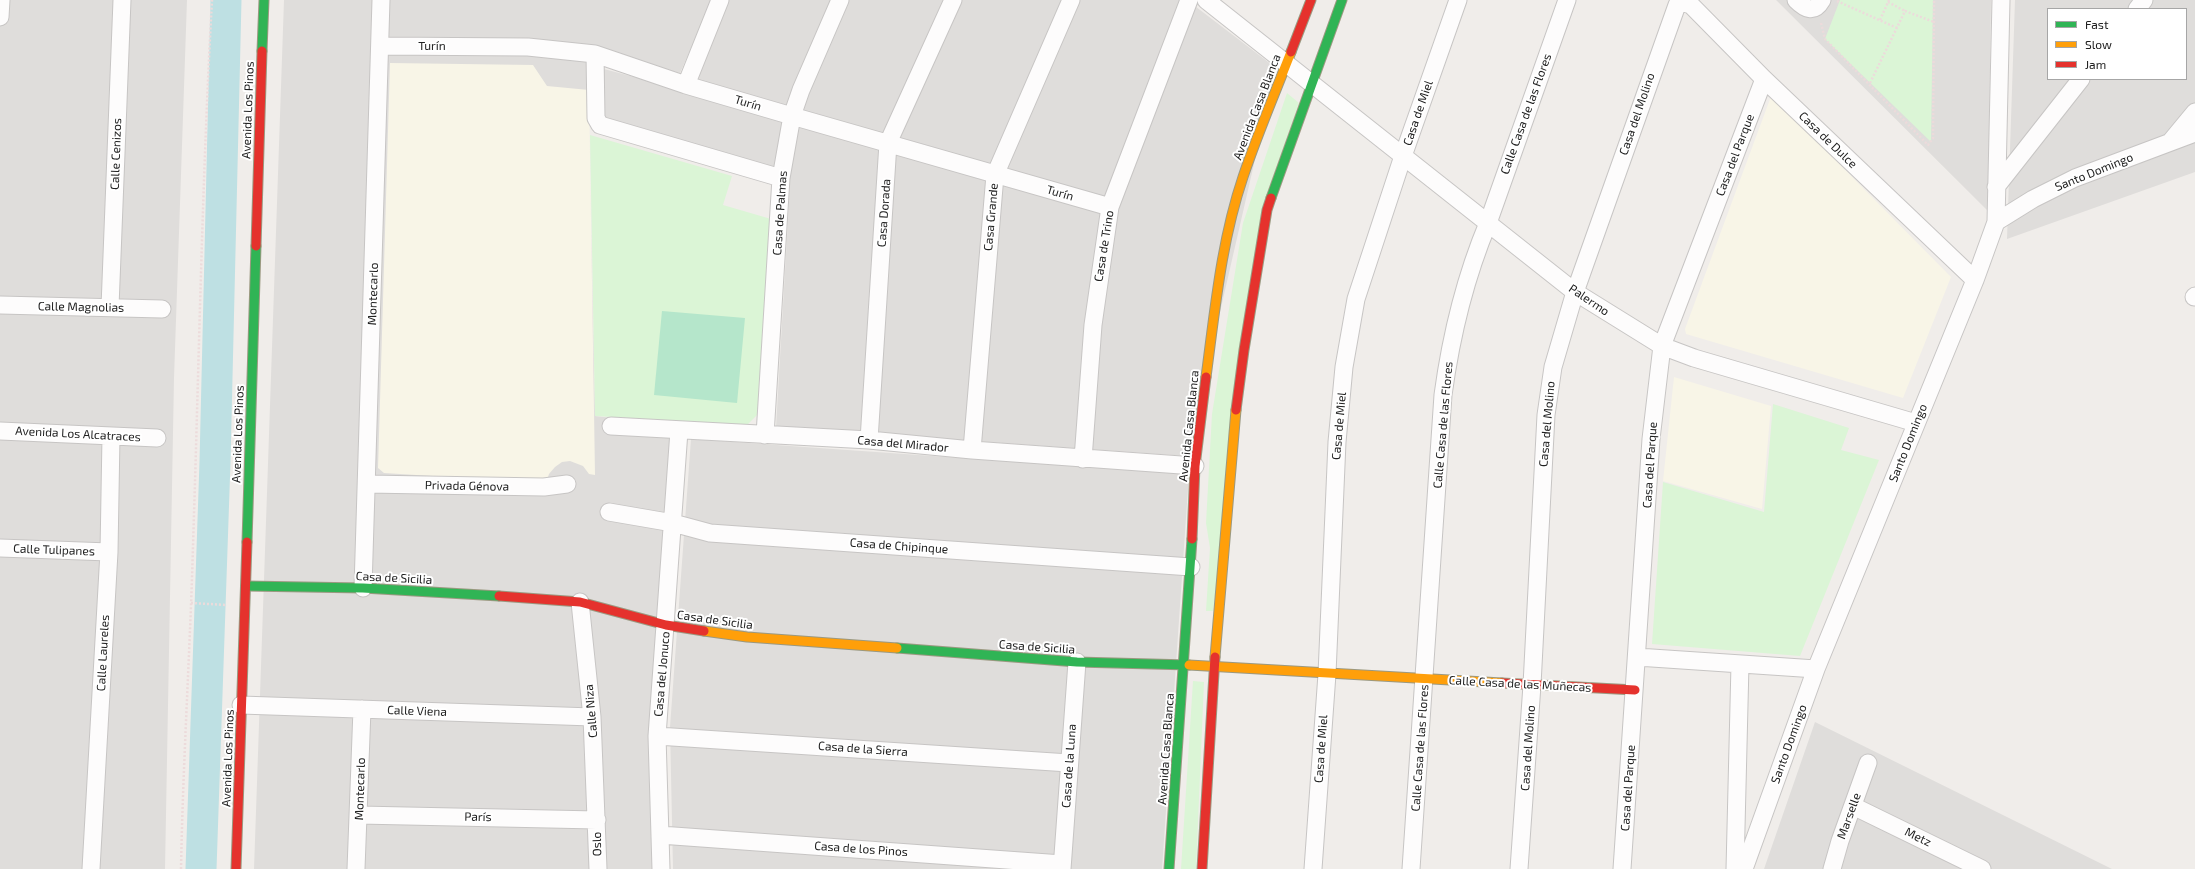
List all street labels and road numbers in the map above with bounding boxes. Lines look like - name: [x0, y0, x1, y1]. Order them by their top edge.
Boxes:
- street label: Turín: [418, 39, 446, 53]
- street label: Avenida Casa Blanca: [1230, 52, 1284, 162]
- street label: Calle Casa de las Flores: [1497, 52, 1555, 176]
- street label: Avenida Los Pinos: [239, 61, 257, 159]
- street label: Casa del Molino: [1616, 71, 1658, 157]
- street label: Casa de Miel: [1400, 78, 1436, 148]
- street label: Turín: [733, 92, 763, 114]
- street label: Casa de Dulce: [1796, 109, 1860, 171]
- street label: Casa del Parque: [1713, 112, 1757, 198]
- street label: Calle Cenizos: [108, 118, 124, 190]
- street label: Santo Domingo: [2053, 150, 2135, 194]
- street label: Casa de Palmas: [770, 170, 790, 256]
- street label: Casa Dorada: [874, 178, 894, 248]
- street label: Casa Grande: [981, 182, 1001, 252]
- street label: Turín: [1045, 182, 1075, 204]
- street label: Casa de Trino: [1091, 209, 1117, 283]
- street label: Montecarlo: [365, 262, 381, 326]
- street label: Palermo: [1566, 281, 1612, 319]
- street label: Calle Magnolias: [38, 299, 124, 315]
- street label: Calle Casa de las Flores: [1430, 361, 1456, 489]
- street label: Avenida Casa Blanca: [1176, 370, 1202, 482]
- street label: Casa del Molino: [1536, 381, 1558, 467]
- street label: Avenida Los Pinos: [229, 385, 247, 483]
- street label: Casa de Miel: [1329, 391, 1349, 461]
- street label: Santo Domingo: [1886, 402, 1930, 484]
- street label: Casa del Parque: [1640, 421, 1660, 509]
- street label: Avenida Los Alcatraces: [15, 424, 141, 444]
- street label: Casa del Mirador: [857, 433, 949, 455]
- street label: Privada Génova: [425, 478, 509, 494]
- street label: Casa de Chipinque: [849, 535, 949, 557]
- street label: Calle Tulipanes: [13, 541, 95, 559]
- street label: Casa de Sicilia: [355, 569, 433, 587]
- street label: Casa de Sicilia: [676, 608, 754, 632]
- street label: Calle Laureles: [94, 614, 112, 692]
- street label: Casa del Jonuco: [651, 631, 673, 717]
- street label: Casa de Sicilia: [998, 637, 1076, 657]
- street label: Calle Casa de las Muñecas: [1448, 673, 1592, 695]
- street label: Calle Niza: [581, 684, 601, 738]
- street label: Calle Casa de las Flores: [1408, 684, 1432, 812]
- street label: Avenida Casa Blanca: [1155, 693, 1177, 805]
- street label: Calle Viena: [387, 703, 447, 719]
- street label: Santo Domingo: [1768, 703, 1810, 785]
- street label: Casa del Molino: [1518, 705, 1538, 791]
- street label: Avenida Los Pinos: [219, 709, 237, 807]
- street label: Casa de Miel: [1311, 714, 1331, 784]
- street label: Casa de la Luna: [1059, 724, 1079, 808]
- street label: Casa de la Sierra: [818, 739, 908, 759]
- street label: Casa del Parque: [1618, 744, 1638, 832]
- street label: Montecarlo: [352, 757, 368, 821]
- street label: Marselle: [1834, 791, 1864, 841]
- street label: París: [464, 810, 492, 824]
- street label: Metz: [1902, 824, 1934, 850]
- street label: Oslo: [590, 832, 604, 856]
- street label: Casa de los Pinos: [814, 839, 908, 859]

